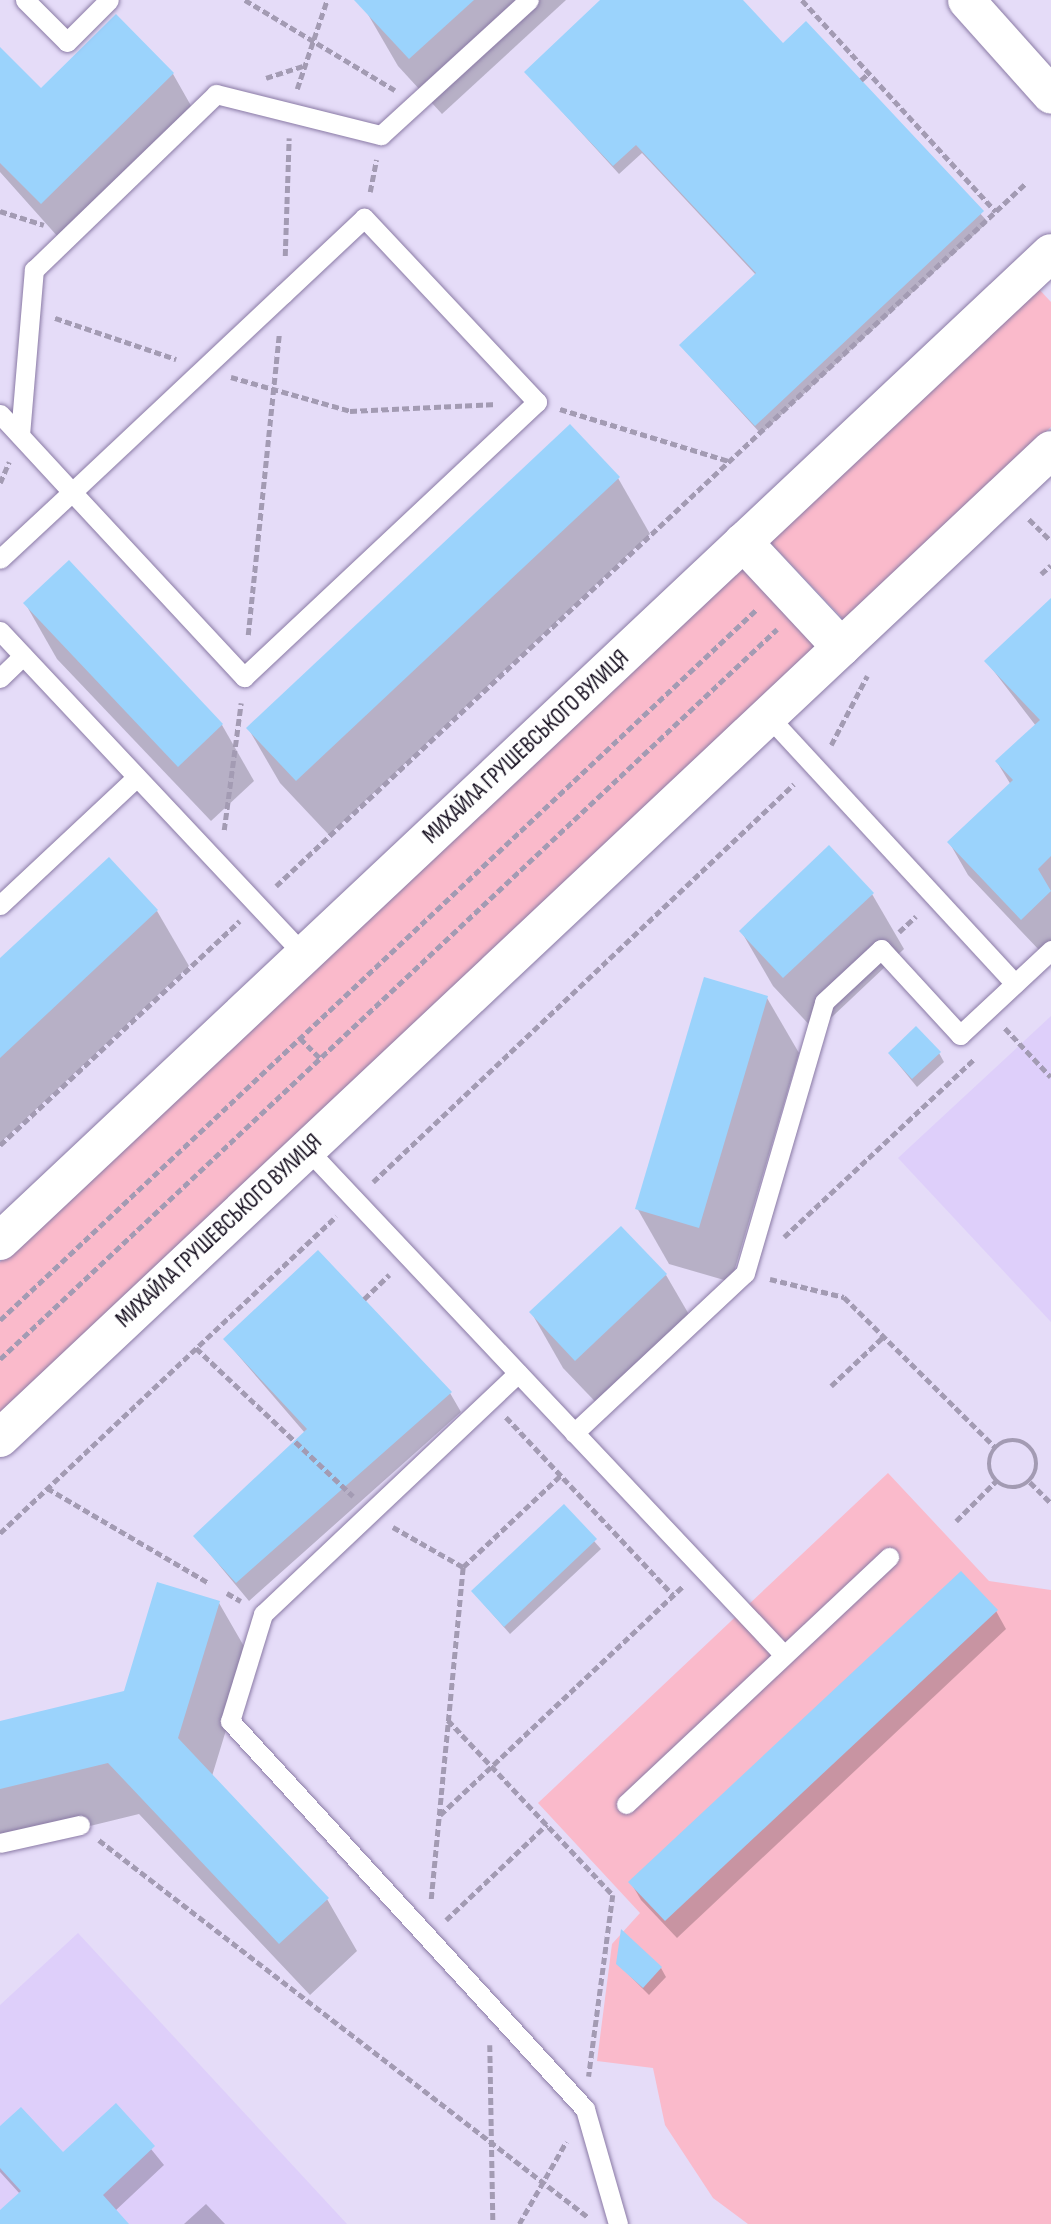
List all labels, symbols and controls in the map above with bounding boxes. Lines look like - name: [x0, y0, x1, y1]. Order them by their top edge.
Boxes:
- street label: МИХАЙЛА ГРУШЕВСЬКОГО ВУЛИЦЯ: [417, 644, 635, 850]
- street label: МИХАЙЛА ГРУШЕВСЬКОГО ВУЛИЦЯ: [110, 1128, 328, 1334]

